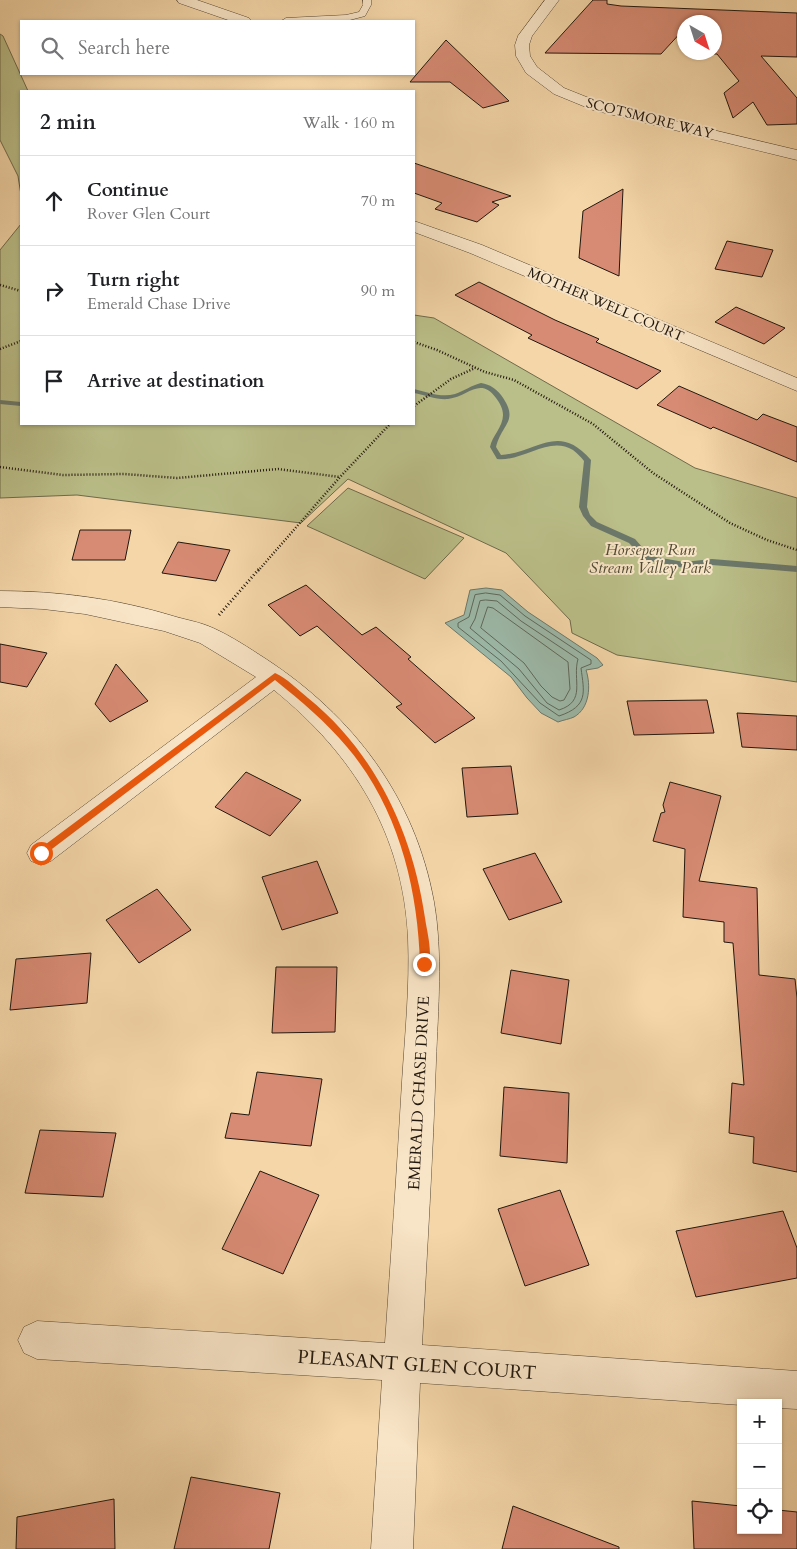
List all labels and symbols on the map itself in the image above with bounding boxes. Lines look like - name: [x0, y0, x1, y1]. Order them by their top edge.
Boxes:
- north arrow: [677, 15, 722, 60]
- street label: SCOTSMORE WAY: [584, 93, 716, 144]
- street label: MOTHER WELL COURT: [525, 263, 687, 346]
- park label: Horsepen Run Stream Valley Park: [589, 539, 711, 579]
- route start: [30, 842, 53, 865]
- route end: [413, 953, 436, 976]
- street label: EMERALD CHASE DRIVE: [403, 995, 435, 1191]
- street label: PLEASANT GLEN COURT: [297, 1344, 537, 1386]

